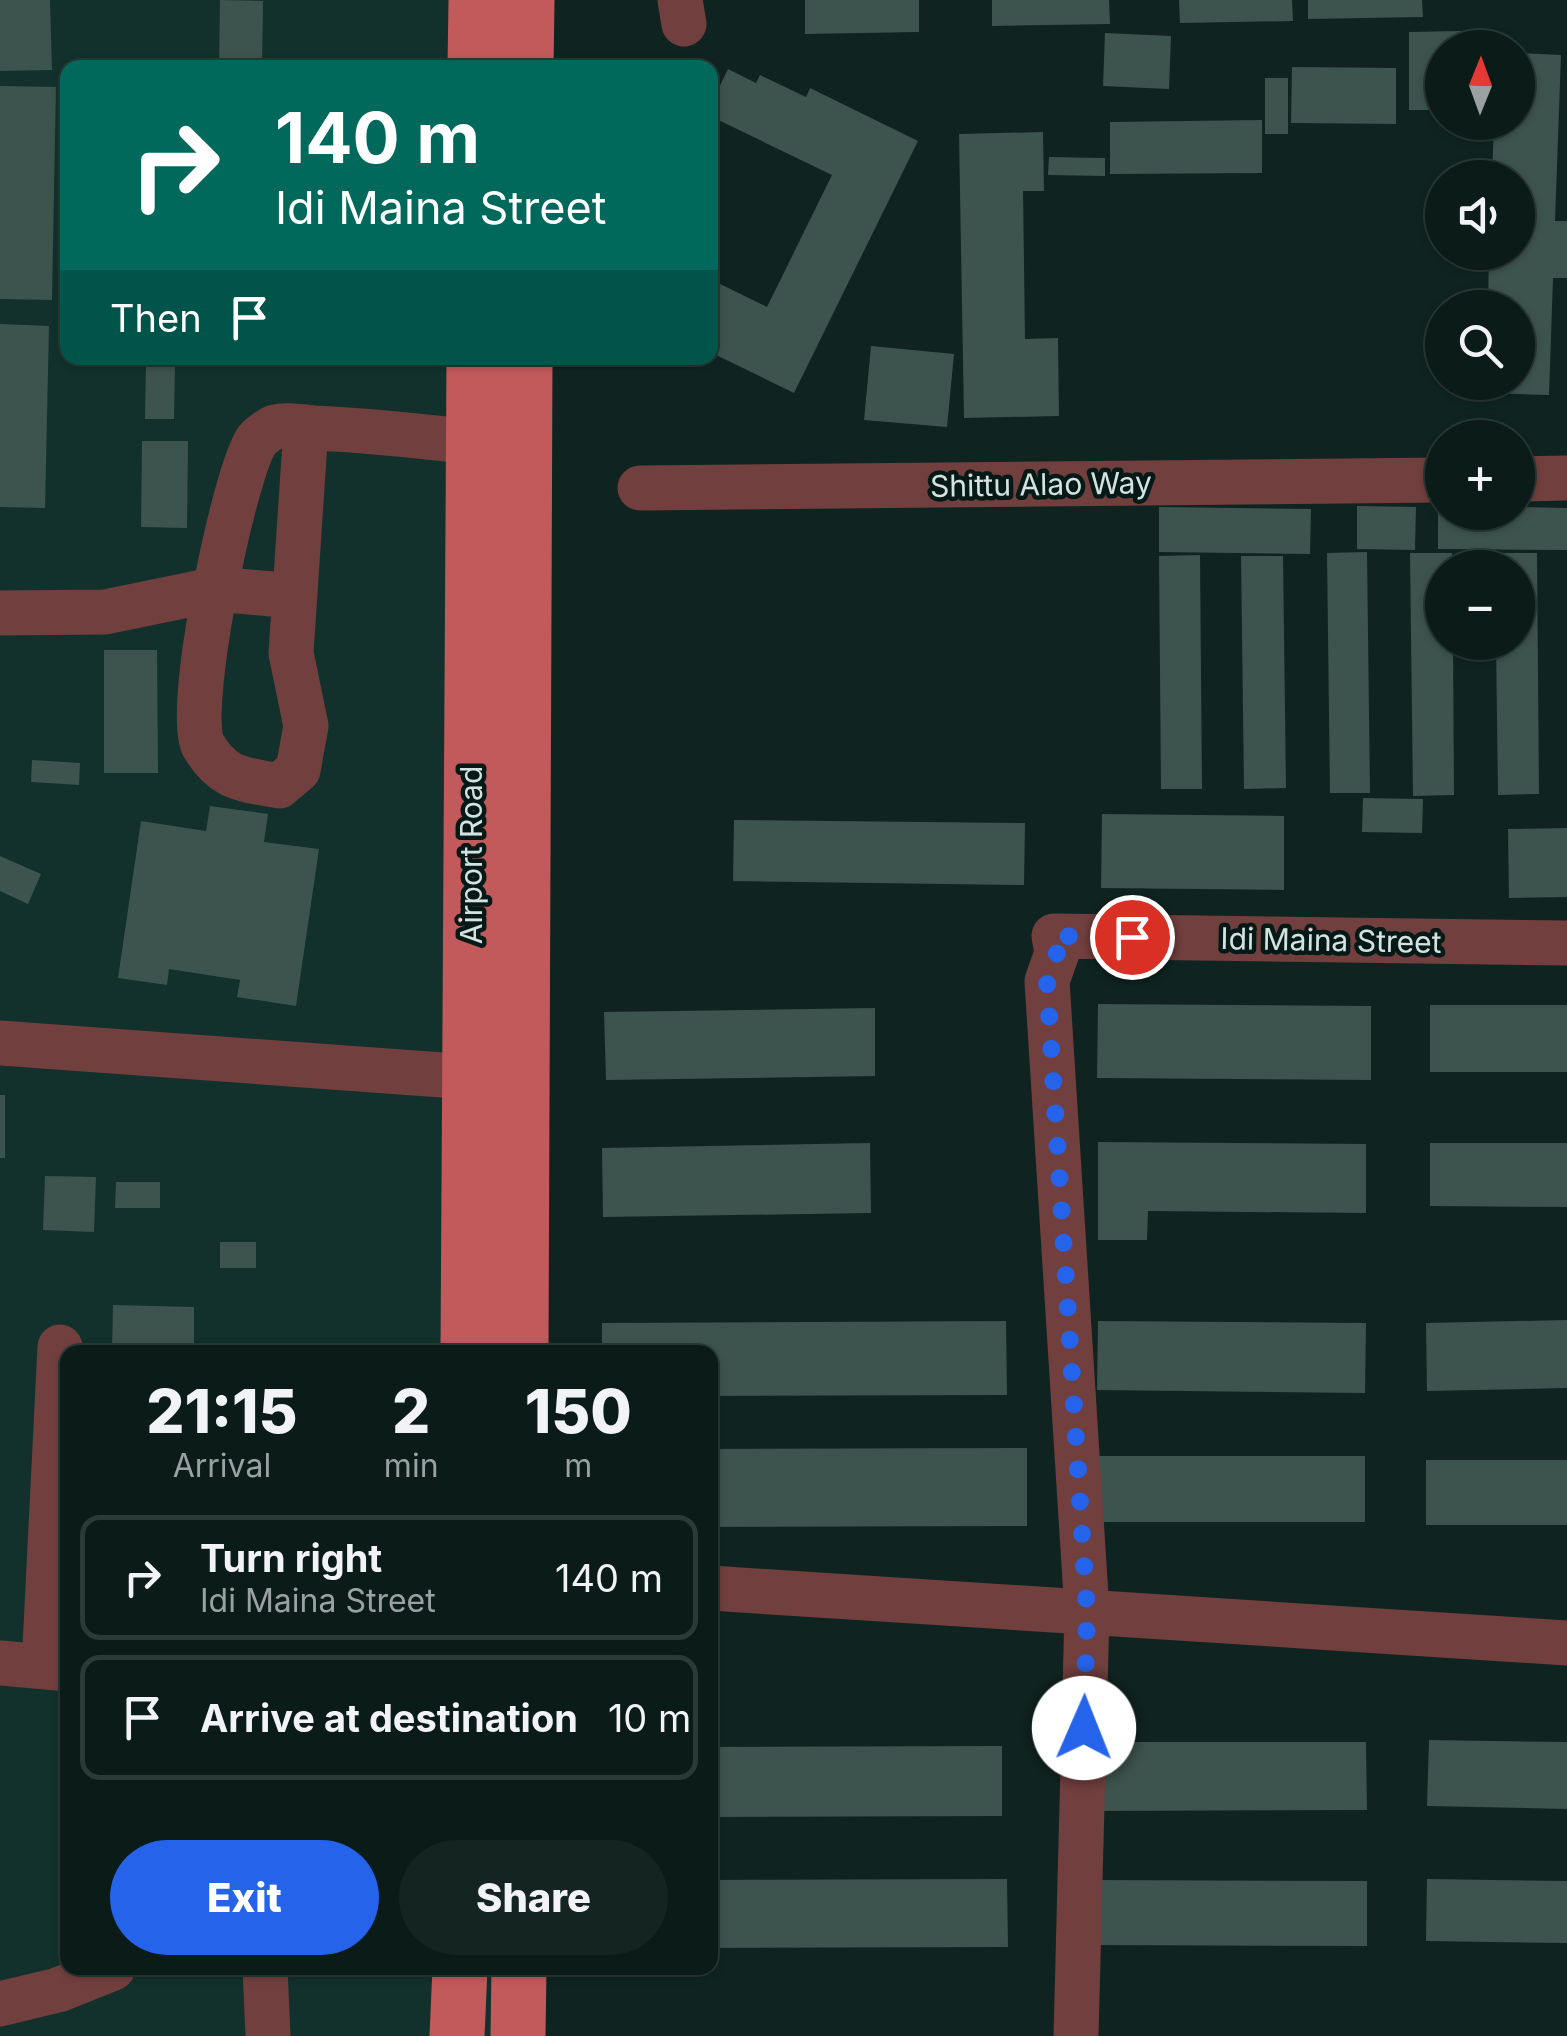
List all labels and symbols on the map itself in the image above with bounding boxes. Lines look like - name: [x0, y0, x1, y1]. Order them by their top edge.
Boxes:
- north arrow: [1425, 30, 1535, 140]
- street label: Shittu Alao Way: [930, 464, 1152, 504]
- street label: Airport Road: [453, 766, 489, 944]
- pin: [1090, 895, 1175, 980]
- street label: Idi Maina Street: [1220, 920, 1442, 960]
- position arrow: [1032, 1676, 1136, 1780]

